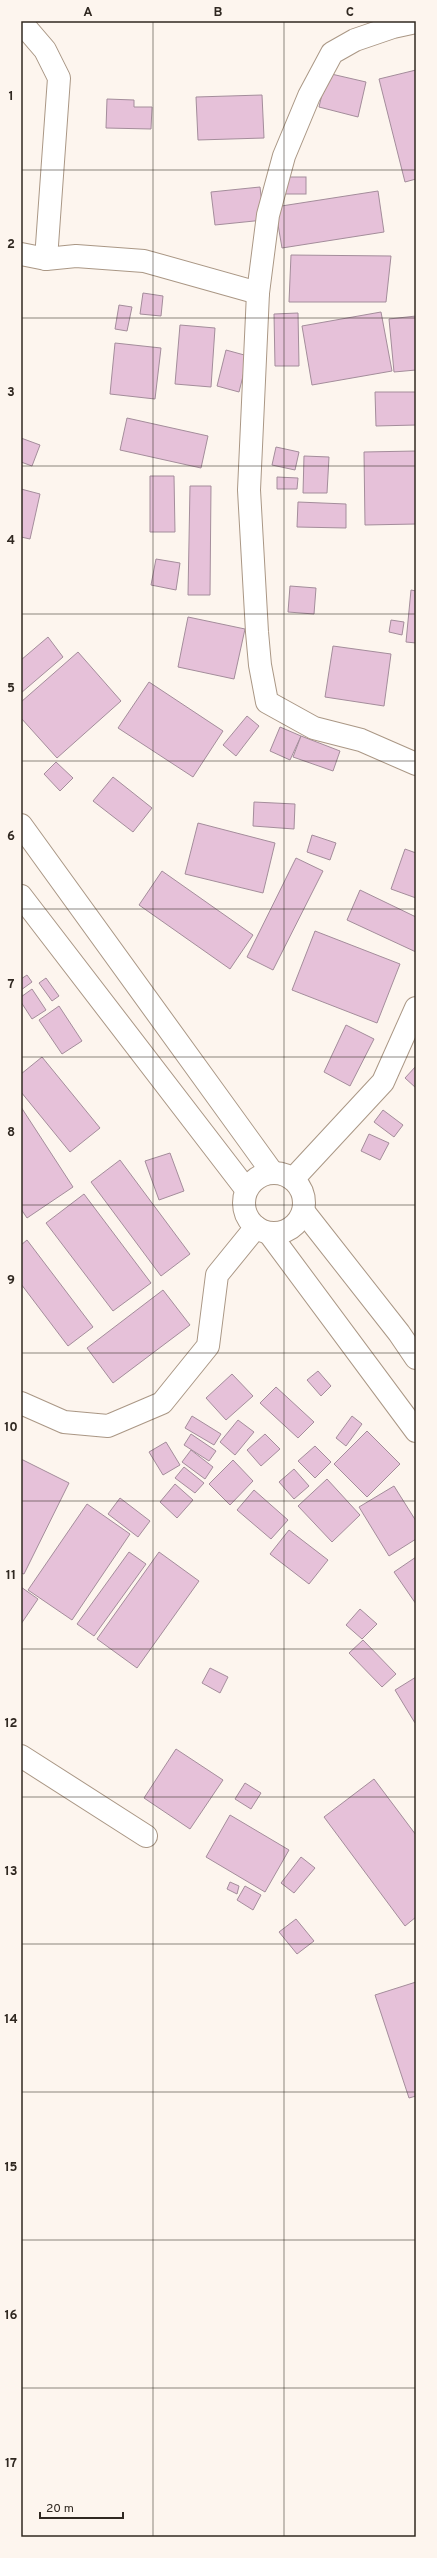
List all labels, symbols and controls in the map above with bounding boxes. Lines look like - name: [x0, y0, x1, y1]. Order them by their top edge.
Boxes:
- text: A: [83, 5, 93, 21]
- text: B: [214, 5, 223, 21]
- text: C: [346, 5, 354, 21]
- text: 1: [8, 89, 14, 105]
- text: 2: [7, 237, 15, 253]
- text: 3: [7, 385, 15, 401]
- text: 4: [7, 533, 15, 549]
- text: 5: [7, 681, 15, 697]
- text: 6: [7, 829, 15, 845]
- text: 7: [8, 977, 15, 993]
- text: 8: [7, 1125, 15, 1141]
- text: 9: [7, 1273, 15, 1289]
- text: 10: [4, 1420, 18, 1436]
- text: 11: [6, 1568, 16, 1584]
- text: 12: [4, 1716, 18, 1732]
- text: 13: [5, 1864, 18, 1880]
- text: 14: [4, 2012, 18, 2028]
- text: 15: [4, 2160, 18, 2176]
- text: 16: [4, 2308, 18, 2324]
- text: 17: [5, 2456, 17, 2472]
- scale bar: [40, 2494, 123, 2520]
- text: 20 m: [46, 2501, 74, 2517]

